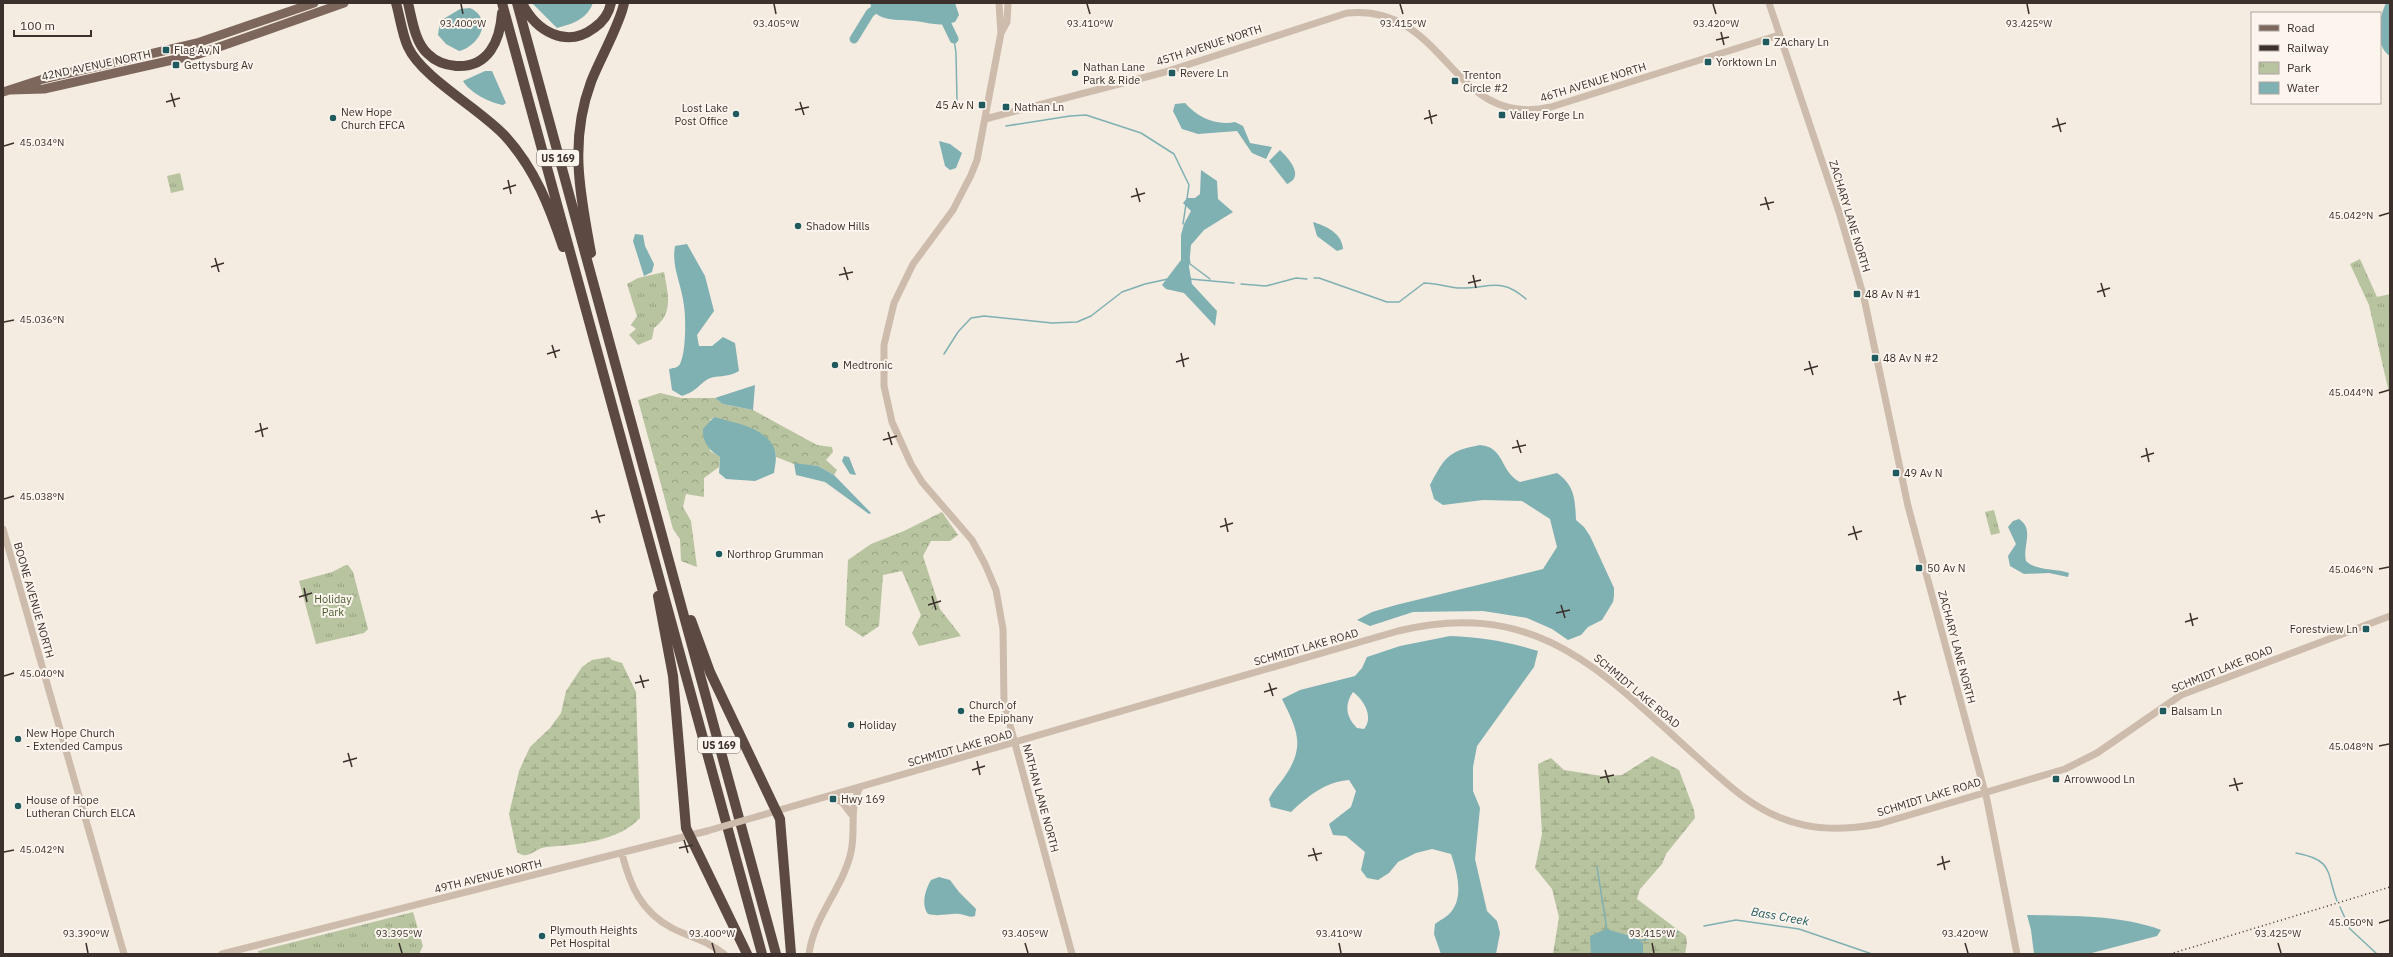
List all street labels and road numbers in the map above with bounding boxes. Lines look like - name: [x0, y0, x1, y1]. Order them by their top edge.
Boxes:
- street label: 45TH AVENUE NORTH: [1154, 21, 1264, 69]
- street label: 42ND AVENUE NORTH: [40, 47, 152, 83]
- street label: 46TH AVENUE NORTH: [1538, 59, 1648, 105]
- road number: US 169: [537, 150, 579, 166]
- street label: ZACHARY LANE NORTH: [1826, 158, 1874, 274]
- street label: BOONE AVENUE NORTH: [11, 540, 57, 660]
- street label: ZACHARY LANE NORTH: [1935, 589, 1979, 705]
- street label: SCHMIDT LAKE ROAD: [1252, 625, 1360, 669]
- street label: SCHMIDT LAKE ROAD: [2169, 642, 2275, 696]
- street label: SCHMIDT LAKE ROAD: [1591, 651, 1683, 731]
- street label: SCHMIDT LAKE ROAD: [906, 726, 1014, 770]
- road number: US 169: [698, 737, 740, 753]
- street label: NATHAN LANE NORTH: [1020, 742, 1062, 854]
- street label: SCHMIDT LAKE ROAD: [1875, 775, 1983, 819]
- street label: 49TH AVENUE NORTH: [433, 856, 543, 896]

